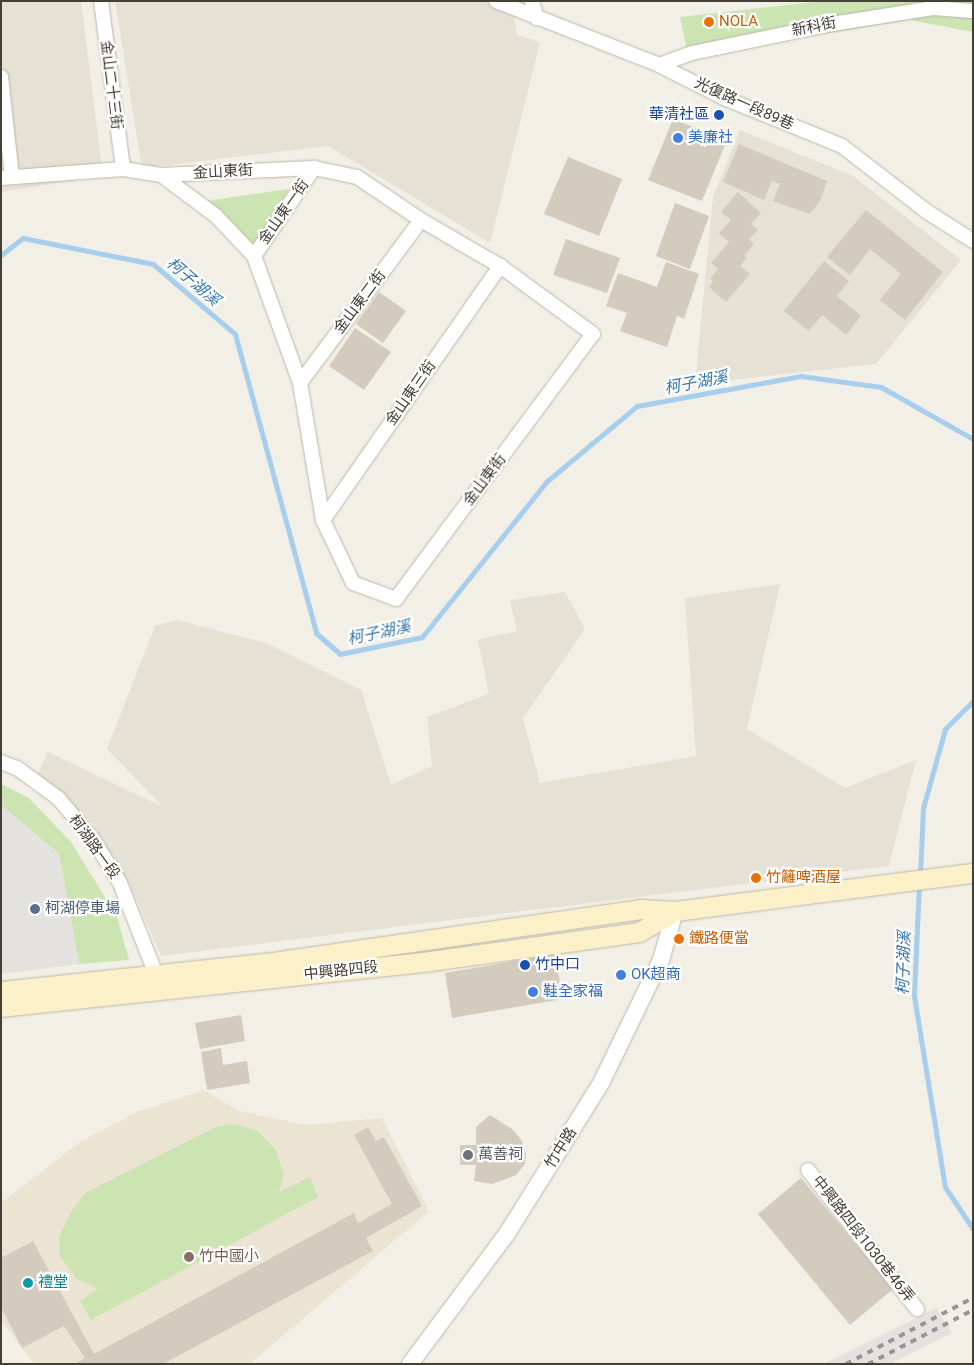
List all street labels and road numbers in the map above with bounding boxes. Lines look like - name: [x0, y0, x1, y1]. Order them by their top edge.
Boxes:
- street label: 新科街: [790, 14, 838, 40]
- street label: 金山二十三街: [97, 39, 125, 131]
- street label: 光復路一段89巷: [692, 74, 796, 134]
- street label: 金山東街: [193, 161, 253, 183]
- street label: 金山東一街: [255, 176, 313, 248]
- street label: 金山東二街: [330, 267, 390, 337]
- street label: 金山東三街: [382, 357, 440, 429]
- street label: 金山東街: [460, 451, 510, 509]
- street label: 柯湖路一段: [65, 811, 123, 883]
- street label: 中興路四段: [303, 958, 379, 984]
- street label: 竹中路: [541, 1124, 581, 1172]
- street label: 中興路四段1030巷46弄: [808, 1172, 918, 1306]

